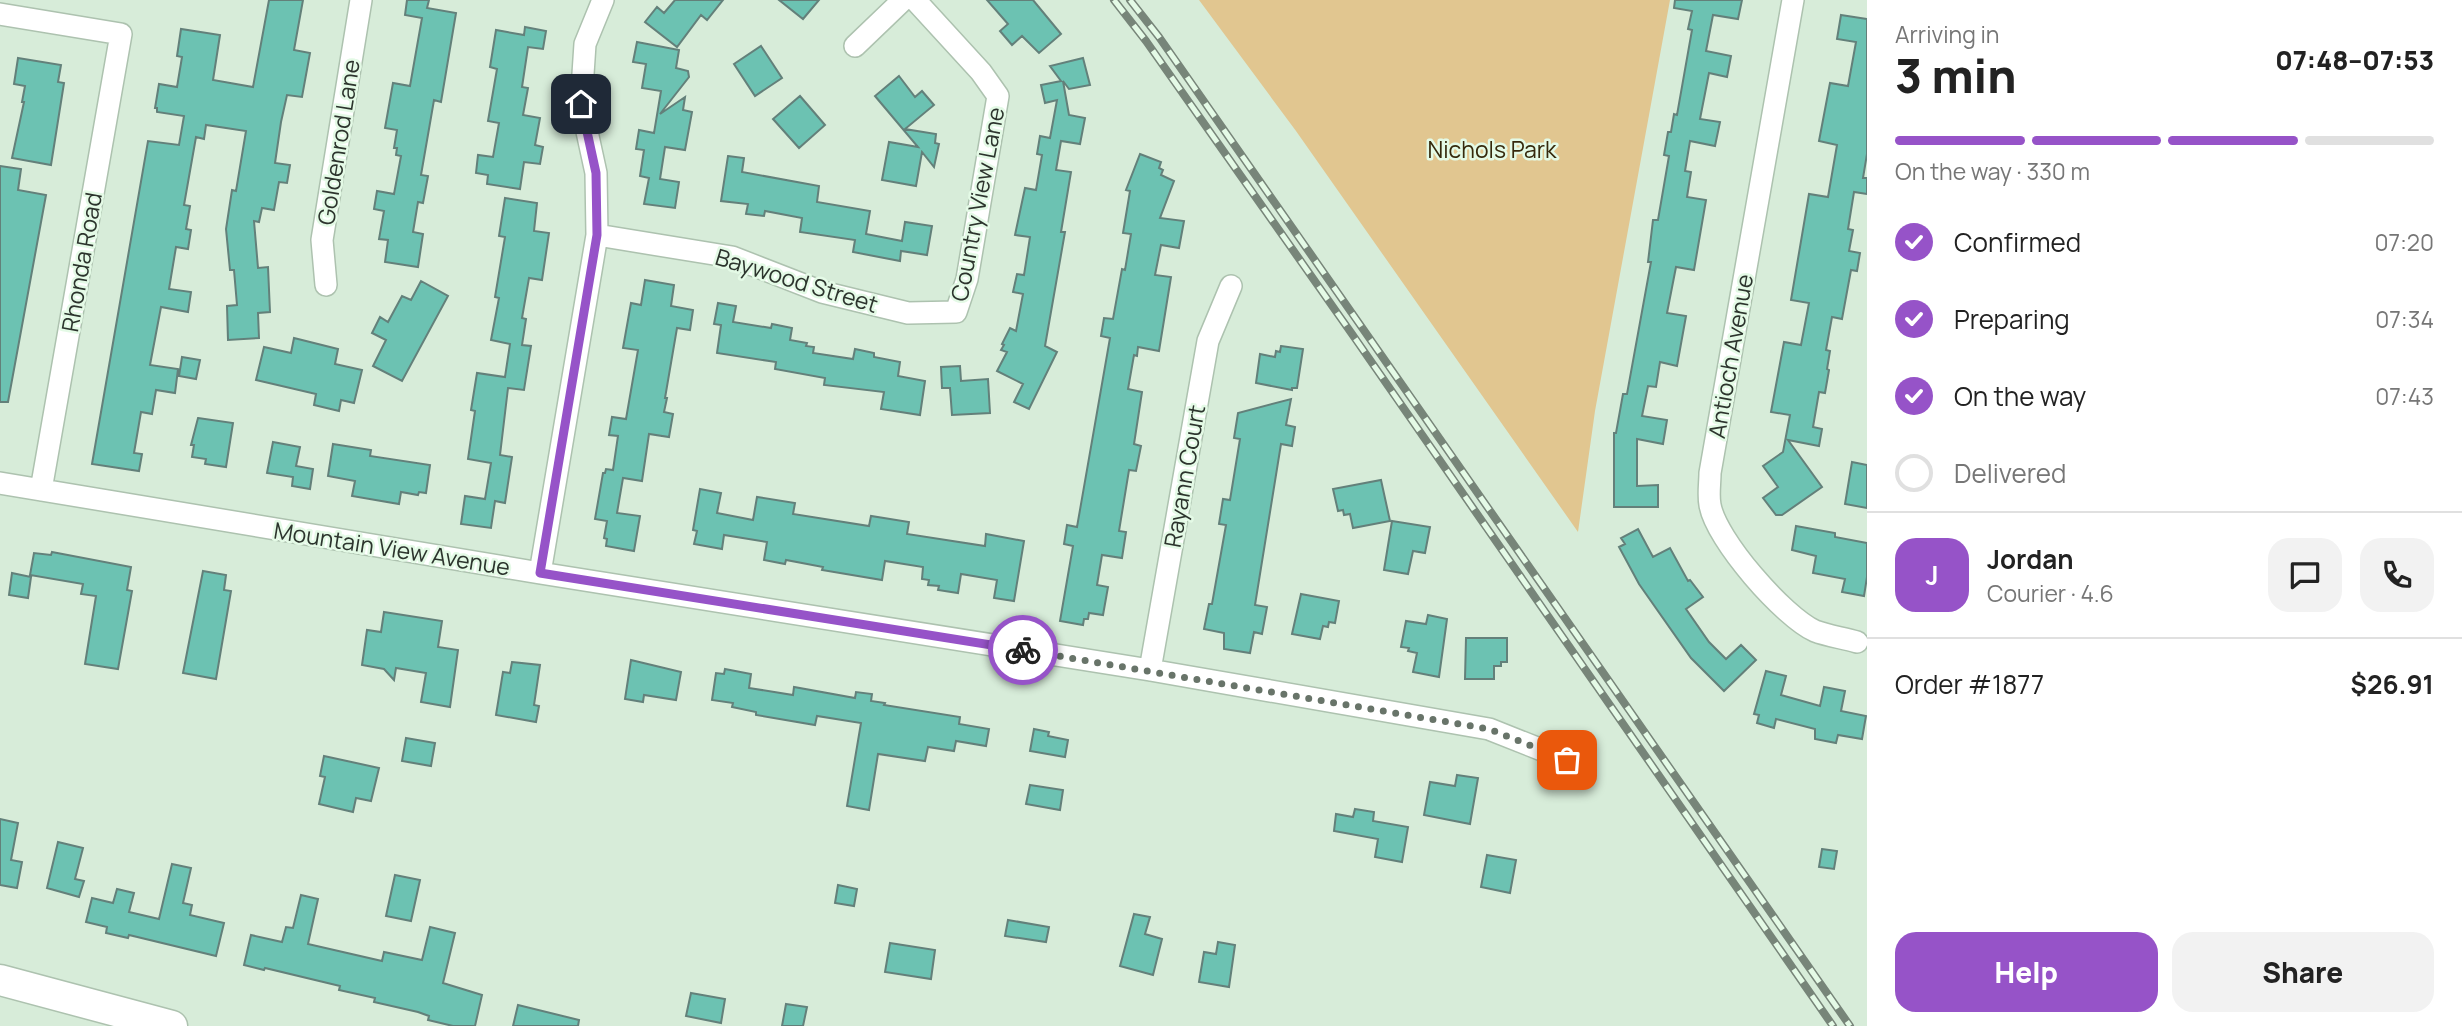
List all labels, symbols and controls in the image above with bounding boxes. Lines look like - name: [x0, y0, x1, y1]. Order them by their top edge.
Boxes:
- text: Arriving in: [1895, 18, 2000, 50]
- text: 07:48–07:53: [2275, 42, 2434, 78]
- text: 3 min: [1895, 44, 2016, 107]
- street label: Goldenrod Lane: [309, 57, 367, 227]
- pin: [551, 74, 611, 134]
- icon: home: [562, 85, 600, 123]
- street label: Country View Lane: [942, 104, 1012, 304]
- park label: Nichols Park: [1428, 133, 1557, 165]
- text: On the way · 330 m: [1895, 155, 2090, 187]
- street label: Rhonda Road: [53, 190, 109, 334]
- icon: check: [1895, 223, 1933, 261]
- text: Confirmed: [1954, 224, 2081, 260]
- text: 07:20: [2374, 226, 2434, 258]
- street label: Baywood Street: [712, 240, 882, 320]
- street label: Antioch Avenue: [1700, 271, 1760, 441]
- icon: check: [1895, 300, 1933, 338]
- text: Preparing: [1954, 301, 2070, 337]
- text: 07:34: [2375, 303, 2434, 335]
- icon: check: [1895, 377, 1933, 415]
- text: On the way: [1954, 378, 2086, 414]
- text: 07:43: [2375, 380, 2434, 412]
- street label: Rayann Court: [1156, 402, 1212, 550]
- text: Delivered: [1954, 455, 2066, 491]
- street label: Mountain View Avenue: [272, 514, 512, 582]
- button: chat: [2268, 538, 2342, 612]
- button: phone: [2360, 538, 2434, 612]
- text: Jordan: [1987, 541, 2073, 577]
- text: J: [1925, 557, 1939, 593]
- text: Courier · 4.6: [1987, 577, 2114, 609]
- courier: [988, 615, 1058, 685]
- icon: bike: [1004, 631, 1042, 669]
- text: Order #1877: [1895, 666, 2044, 702]
- text: $26.91: [2351, 666, 2434, 702]
- pin: [1537, 730, 1597, 790]
- icon: bag: [1548, 741, 1586, 779]
- button: Help: [1895, 932, 2158, 1012]
- button: Share: [2172, 932, 2434, 1012]

